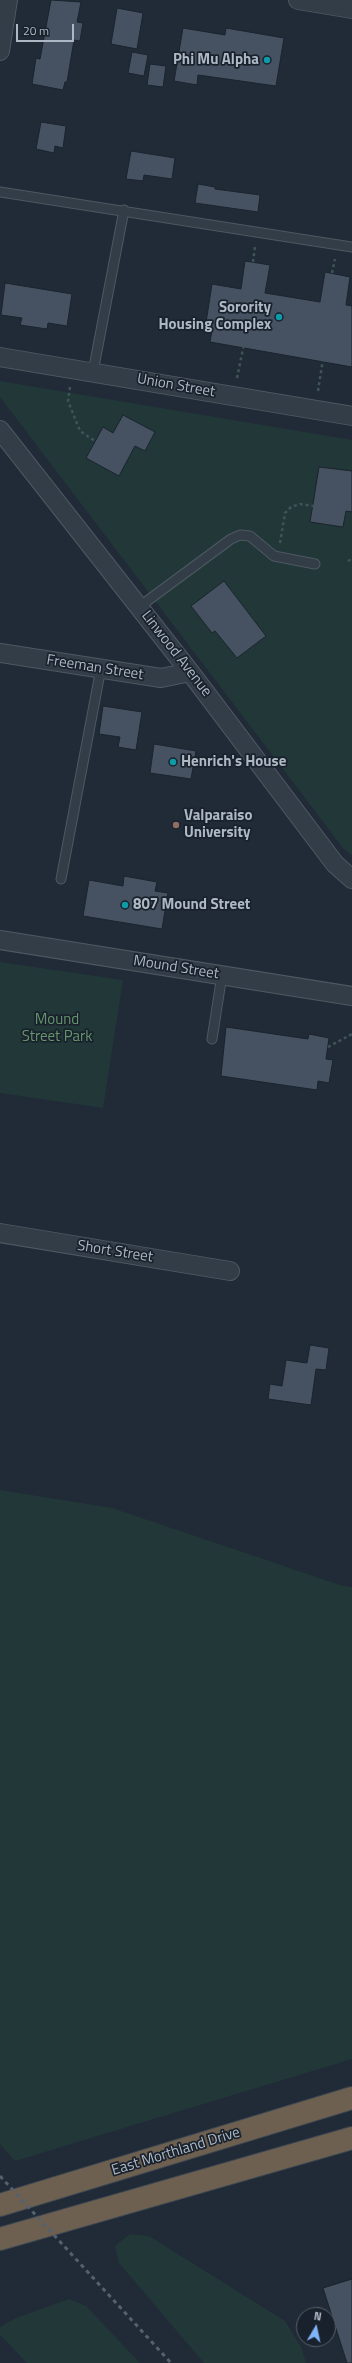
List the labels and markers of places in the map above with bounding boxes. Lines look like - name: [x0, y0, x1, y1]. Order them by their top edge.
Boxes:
- place label: Phi Mu Alpha: [173, 51, 259, 69]
- marker: Phi Mu Alpha: [262, 55, 272, 65]
- place label: Sorority Housing Complex: [159, 299, 271, 334]
- marker: Sorority Housing Complex: [274, 312, 284, 322]
- place label: Henrich's House: [181, 753, 286, 771]
- marker: Henrich's House: [168, 757, 178, 767]
- place label: Valparaiso University: [184, 807, 252, 842]
- marker: Valparaiso University: [171, 820, 181, 830]
- place label: 807 Mound Street: [133, 896, 250, 914]
- marker: 807 Mound Street: [120, 900, 130, 910]

